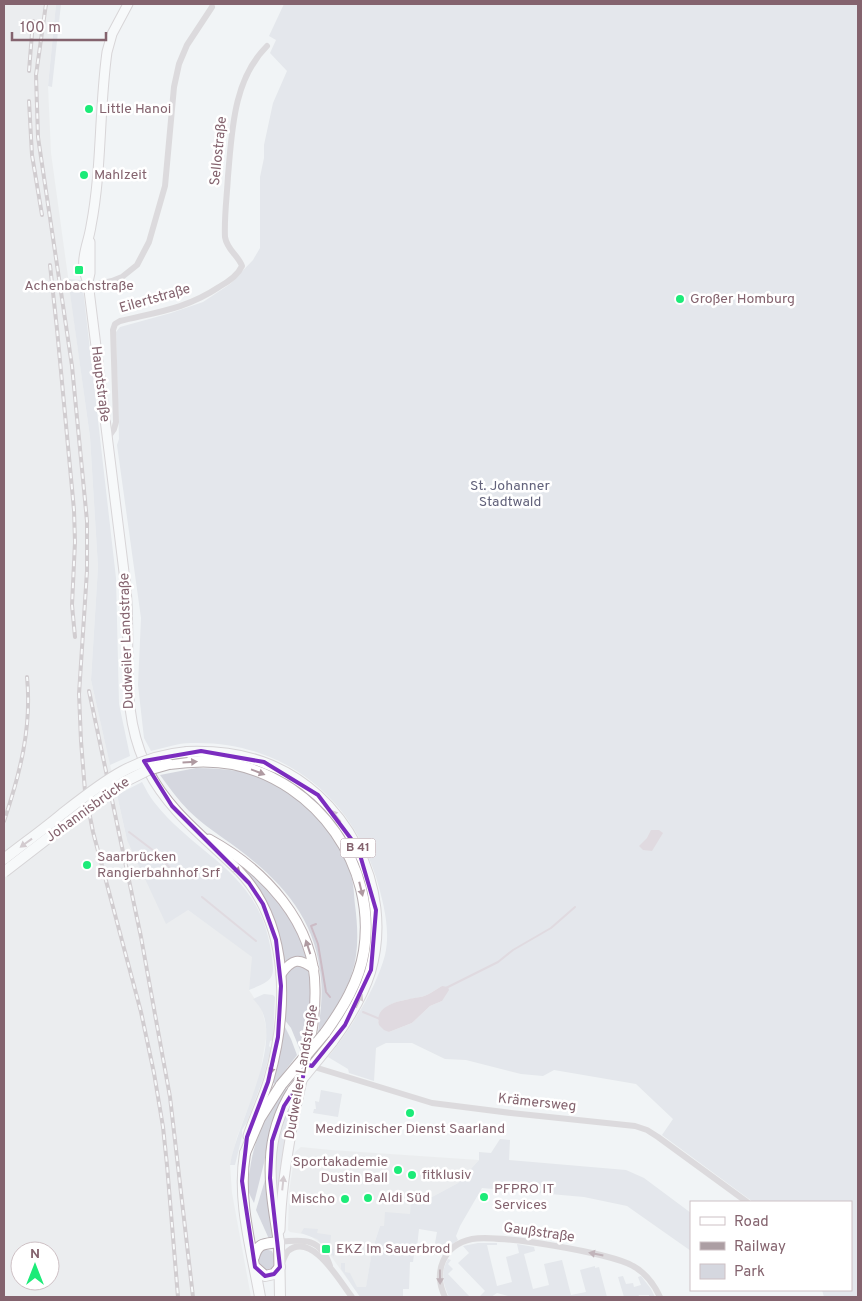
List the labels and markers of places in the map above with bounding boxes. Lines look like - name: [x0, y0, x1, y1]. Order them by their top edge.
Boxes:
- place label: Little Hanoi: [99, 101, 171, 118]
- marker: Little Hanoi: [83, 103, 95, 115]
- place label: Mahlzeit: [94, 167, 147, 184]
- marker: Mahlzeit: [78, 169, 90, 181]
- marker: Achenbachstraße: [73, 264, 85, 276]
- place label: Achenbachstraße: [24, 278, 134, 295]
- place label: Großer Homburg: [690, 291, 795, 308]
- marker: Großer Homburg: [674, 293, 686, 305]
- place label: Saarbrücken Rangierbahnhof Srf: [97, 849, 220, 882]
- marker: Saarbrücken Rangierbahnhof Srf: [81, 859, 93, 871]
- marker: Medizinischer Dienst Saarland: [404, 1107, 416, 1119]
- place label: Medizinischer Dienst Saarland: [315, 1121, 505, 1138]
- place label: Sportakademie Dustin Ball: [292, 1154, 388, 1187]
- marker: Sportakademie Dustin Ball: [392, 1164, 404, 1176]
- place label: fitklusiv: [422, 1167, 472, 1184]
- marker: fitklusiv: [406, 1169, 418, 1181]
- place label: PFPRO IT Services: [494, 1181, 554, 1214]
- place label: Aldi Süd: [378, 1190, 430, 1207]
- place label: Mischo: [291, 1191, 335, 1208]
- marker: PFPRO IT Services: [478, 1191, 490, 1203]
- marker: Aldi Süd: [362, 1192, 374, 1204]
- marker: Mischo: [339, 1193, 351, 1205]
- place label: EKZ Im Sauerbrod: [336, 1241, 450, 1258]
- marker: EKZ Im Sauerbrod: [320, 1243, 332, 1255]

